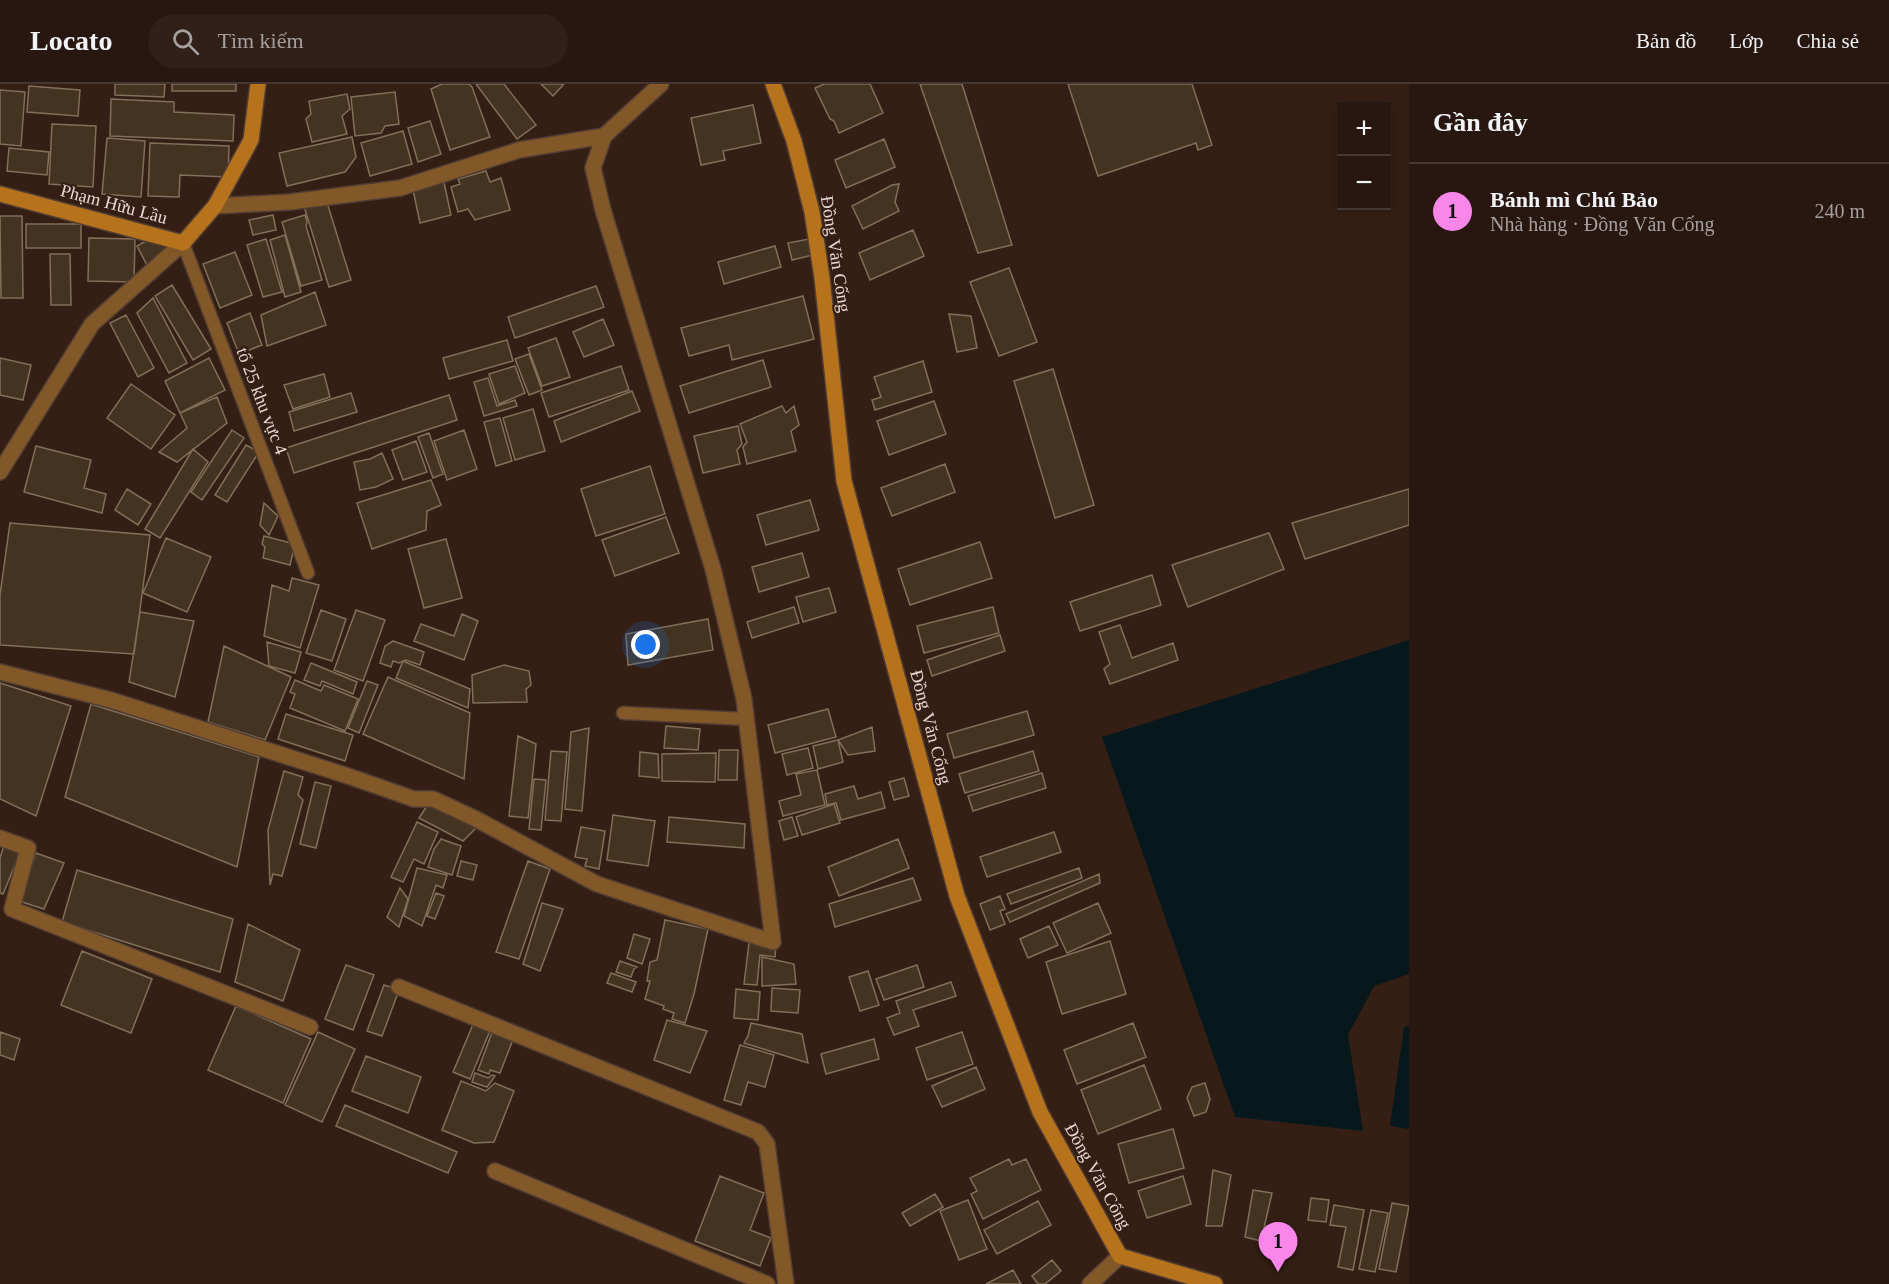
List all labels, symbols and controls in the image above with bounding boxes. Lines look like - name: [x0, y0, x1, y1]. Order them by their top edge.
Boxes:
- search box: [148, 14, 568, 68]
- text: Locato: [30, 25, 112, 56]
- icon: search: [169, 25, 202, 58]
- text: Tìm kiếm: [217, 28, 304, 53]
- text: Bản đồ: [1636, 29, 1696, 53]
- text: Lớp: [1729, 29, 1764, 53]
- text: Chia sẻ: [1797, 29, 1859, 53]
- map controls: [1337, 102, 1391, 210]
- button: +: [1337, 102, 1391, 156]
- text: Gần đây: [1433, 108, 1528, 137]
- button: −: [1337, 156, 1391, 210]
- street label: Phạm Hữu Lầu: [58, 180, 170, 228]
- text: Bánh mì Chú Bảo: [1490, 187, 1658, 212]
- street label: Đồng Văn Cống: [817, 194, 855, 314]
- text: 1: [1448, 200, 1458, 222]
- text: 240 m: [1814, 200, 1865, 222]
- text: Nhà hàng · Đồng Văn Cống: [1490, 213, 1715, 235]
- street label: tổ 25 khu vực 4: [232, 345, 292, 457]
- your location: [631, 630, 660, 659]
- street label: Đồng Văn Cống: [906, 668, 956, 786]
- street label: Đồng Văn Cống: [1061, 1120, 1135, 1232]
- pin: 1: [1258, 1222, 1298, 1272]

